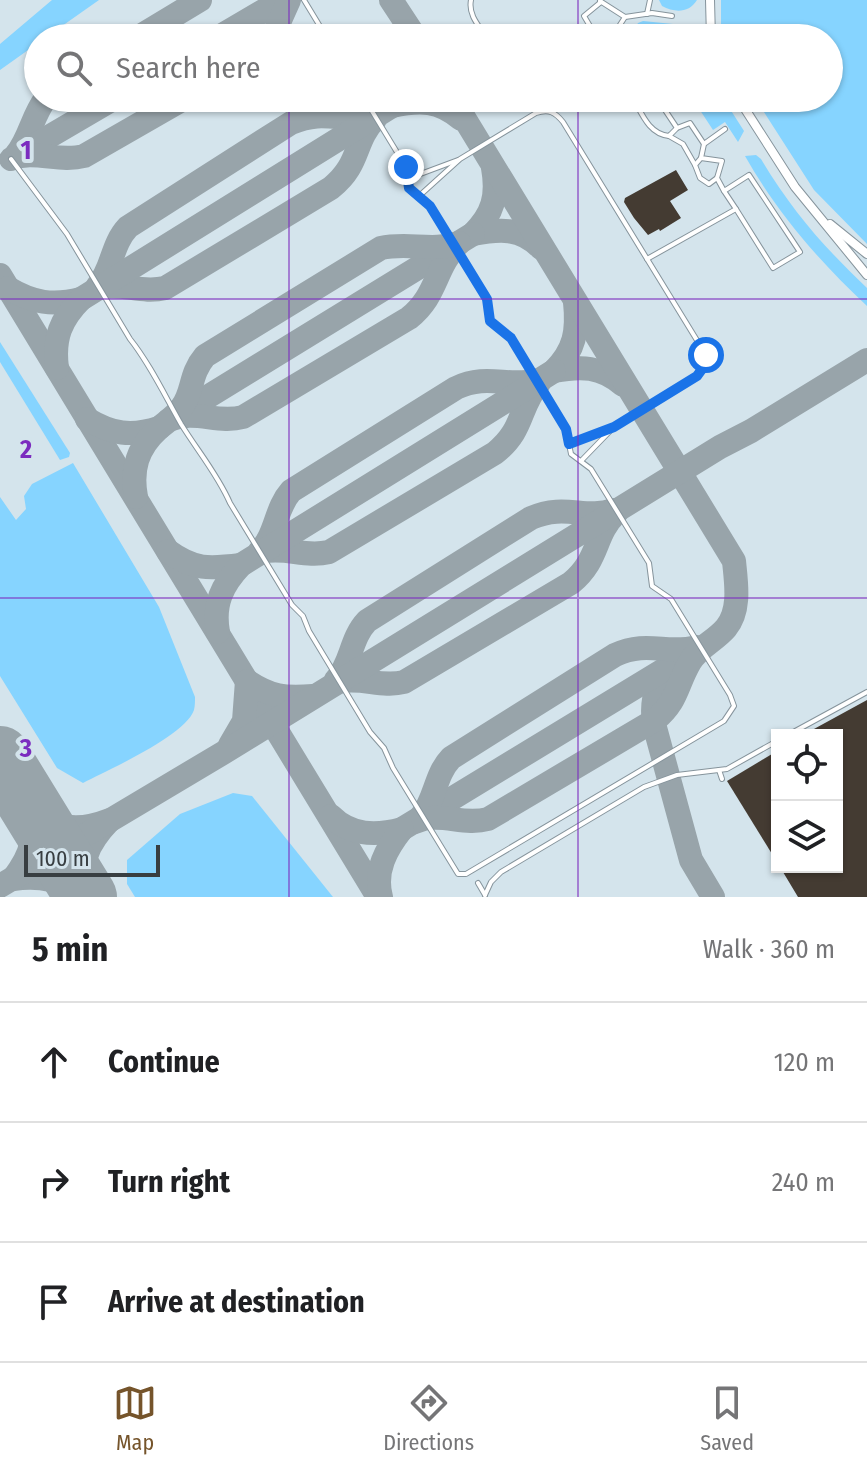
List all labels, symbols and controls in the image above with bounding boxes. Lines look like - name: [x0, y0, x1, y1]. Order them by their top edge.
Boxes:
- search box: [24, 24, 843, 112]
- icon: search: [52, 46, 96, 90]
- text: Search here: [116, 50, 261, 86]
- text: 1: [21, 135, 32, 166]
- route end: [388, 149, 424, 185]
- route start: [688, 337, 724, 373]
- text: 2: [19, 434, 32, 465]
- map controls: [771, 729, 843, 873]
- button: locate: [771, 729, 843, 801]
- text: 3: [19, 733, 32, 764]
- button: layers: [771, 801, 843, 873]
- scale bar: [24, 841, 160, 877]
- text: 100 m: [36, 845, 90, 872]
- text: 5 min: [32, 929, 108, 970]
- text: Walk · 360 m: [703, 934, 835, 965]
- icon: ahead: [32, 1040, 76, 1084]
- text: Continue: [108, 1044, 220, 1080]
- text: 120 m: [774, 1047, 835, 1078]
- icon: right: [32, 1160, 76, 1204]
- text: Turn right: [108, 1164, 230, 1200]
- text: 240 m: [772, 1167, 835, 1198]
- icon: arrive: [32, 1280, 76, 1324]
- text: Arrive at destination: [108, 1284, 365, 1320]
- tab: Map: [113, 1381, 157, 1456]
- tab: Directions: [383, 1381, 474, 1456]
- tab: Saved: [700, 1381, 754, 1456]

